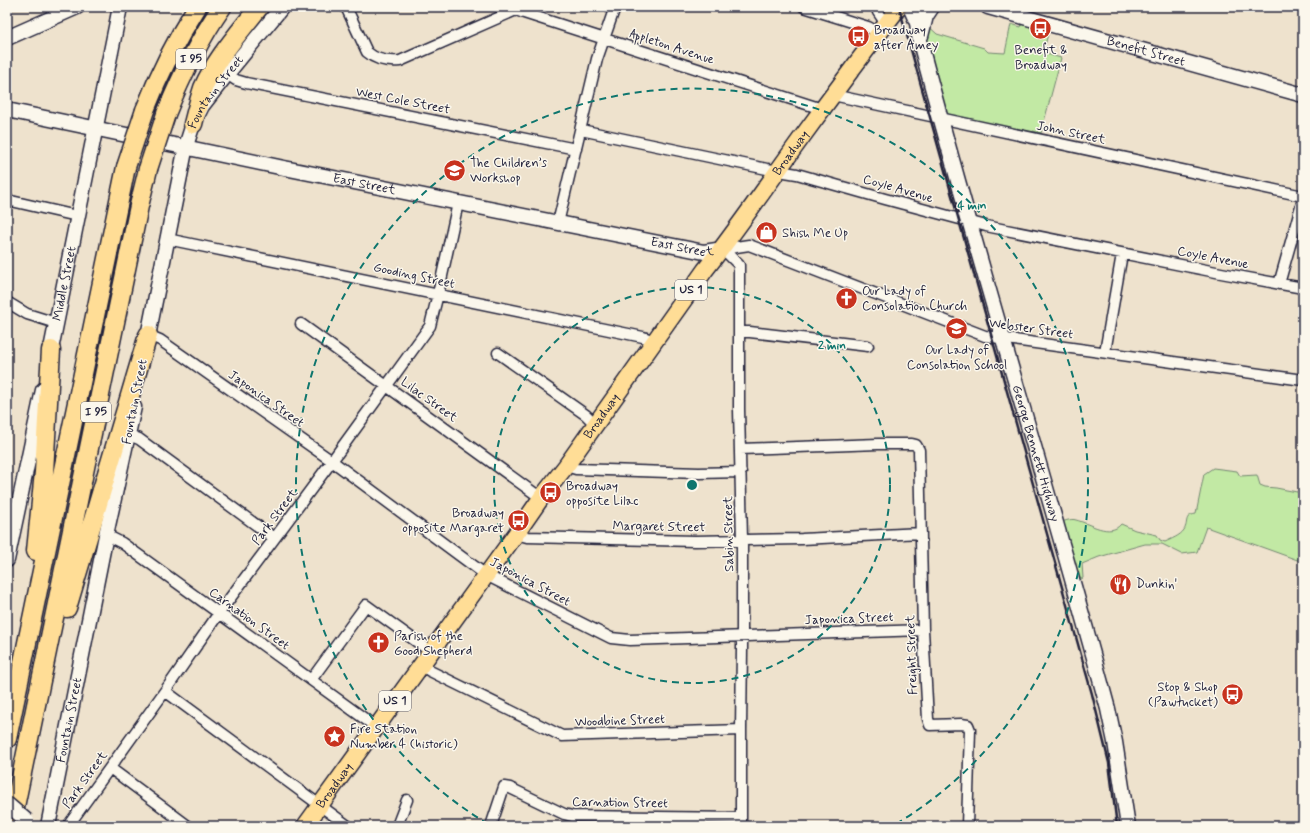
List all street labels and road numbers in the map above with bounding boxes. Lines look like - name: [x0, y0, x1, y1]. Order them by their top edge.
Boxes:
- street label: Appleton Avenue: [627, 25, 717, 70]
- street label: Benefit Street: [1105, 32, 1187, 70]
- road number: I 95: [176, 49, 206, 69]
- street label: Fountain Street: [184, 52, 247, 131]
- street label: West Cole Street: [354, 84, 452, 118]
- street label: John Street: [1035, 117, 1107, 149]
- street label: Broadway: [769, 127, 813, 179]
- street label: East Street: [331, 169, 398, 199]
- street label: Coyle Avenue: [861, 171, 935, 207]
- street label: East Street: [649, 233, 715, 261]
- street label: Coyle Avenue: [1176, 243, 1250, 273]
- street label: Middle Street: [48, 245, 80, 322]
- street label: Gooding Street: [372, 259, 456, 293]
- road number: US 1: [675, 280, 707, 300]
- street label: Webster Street: [988, 315, 1074, 343]
- street label: Fountain Street: [118, 358, 152, 446]
- street label: Japonica Street: [225, 367, 307, 432]
- street label: Lilac Street: [397, 374, 461, 427]
- street label: George Bennett Highway: [1008, 383, 1064, 524]
- street label: Broadway: [579, 390, 623, 442]
- road number: I 95: [81, 402, 111, 422]
- street label: Park Street: [248, 485, 302, 549]
- street label: Sabin Street: [720, 496, 738, 572]
- street label: Margaret Street: [612, 518, 706, 537]
- street label: Japonica Street: [487, 554, 573, 610]
- street label: Carnation Street: [205, 584, 293, 654]
- street label: Japonica Street: [804, 609, 894, 629]
- street label: Freight Street: [902, 614, 922, 695]
- street label: Fountain Street: [52, 676, 86, 764]
- road number: US 1: [379, 691, 411, 711]
- street label: Woodbine Street: [575, 711, 666, 731]
- street label: Park Street: [59, 748, 112, 812]
- street label: Broadway: [312, 759, 356, 812]
- street label: Carnation Street: [572, 794, 668, 812]

